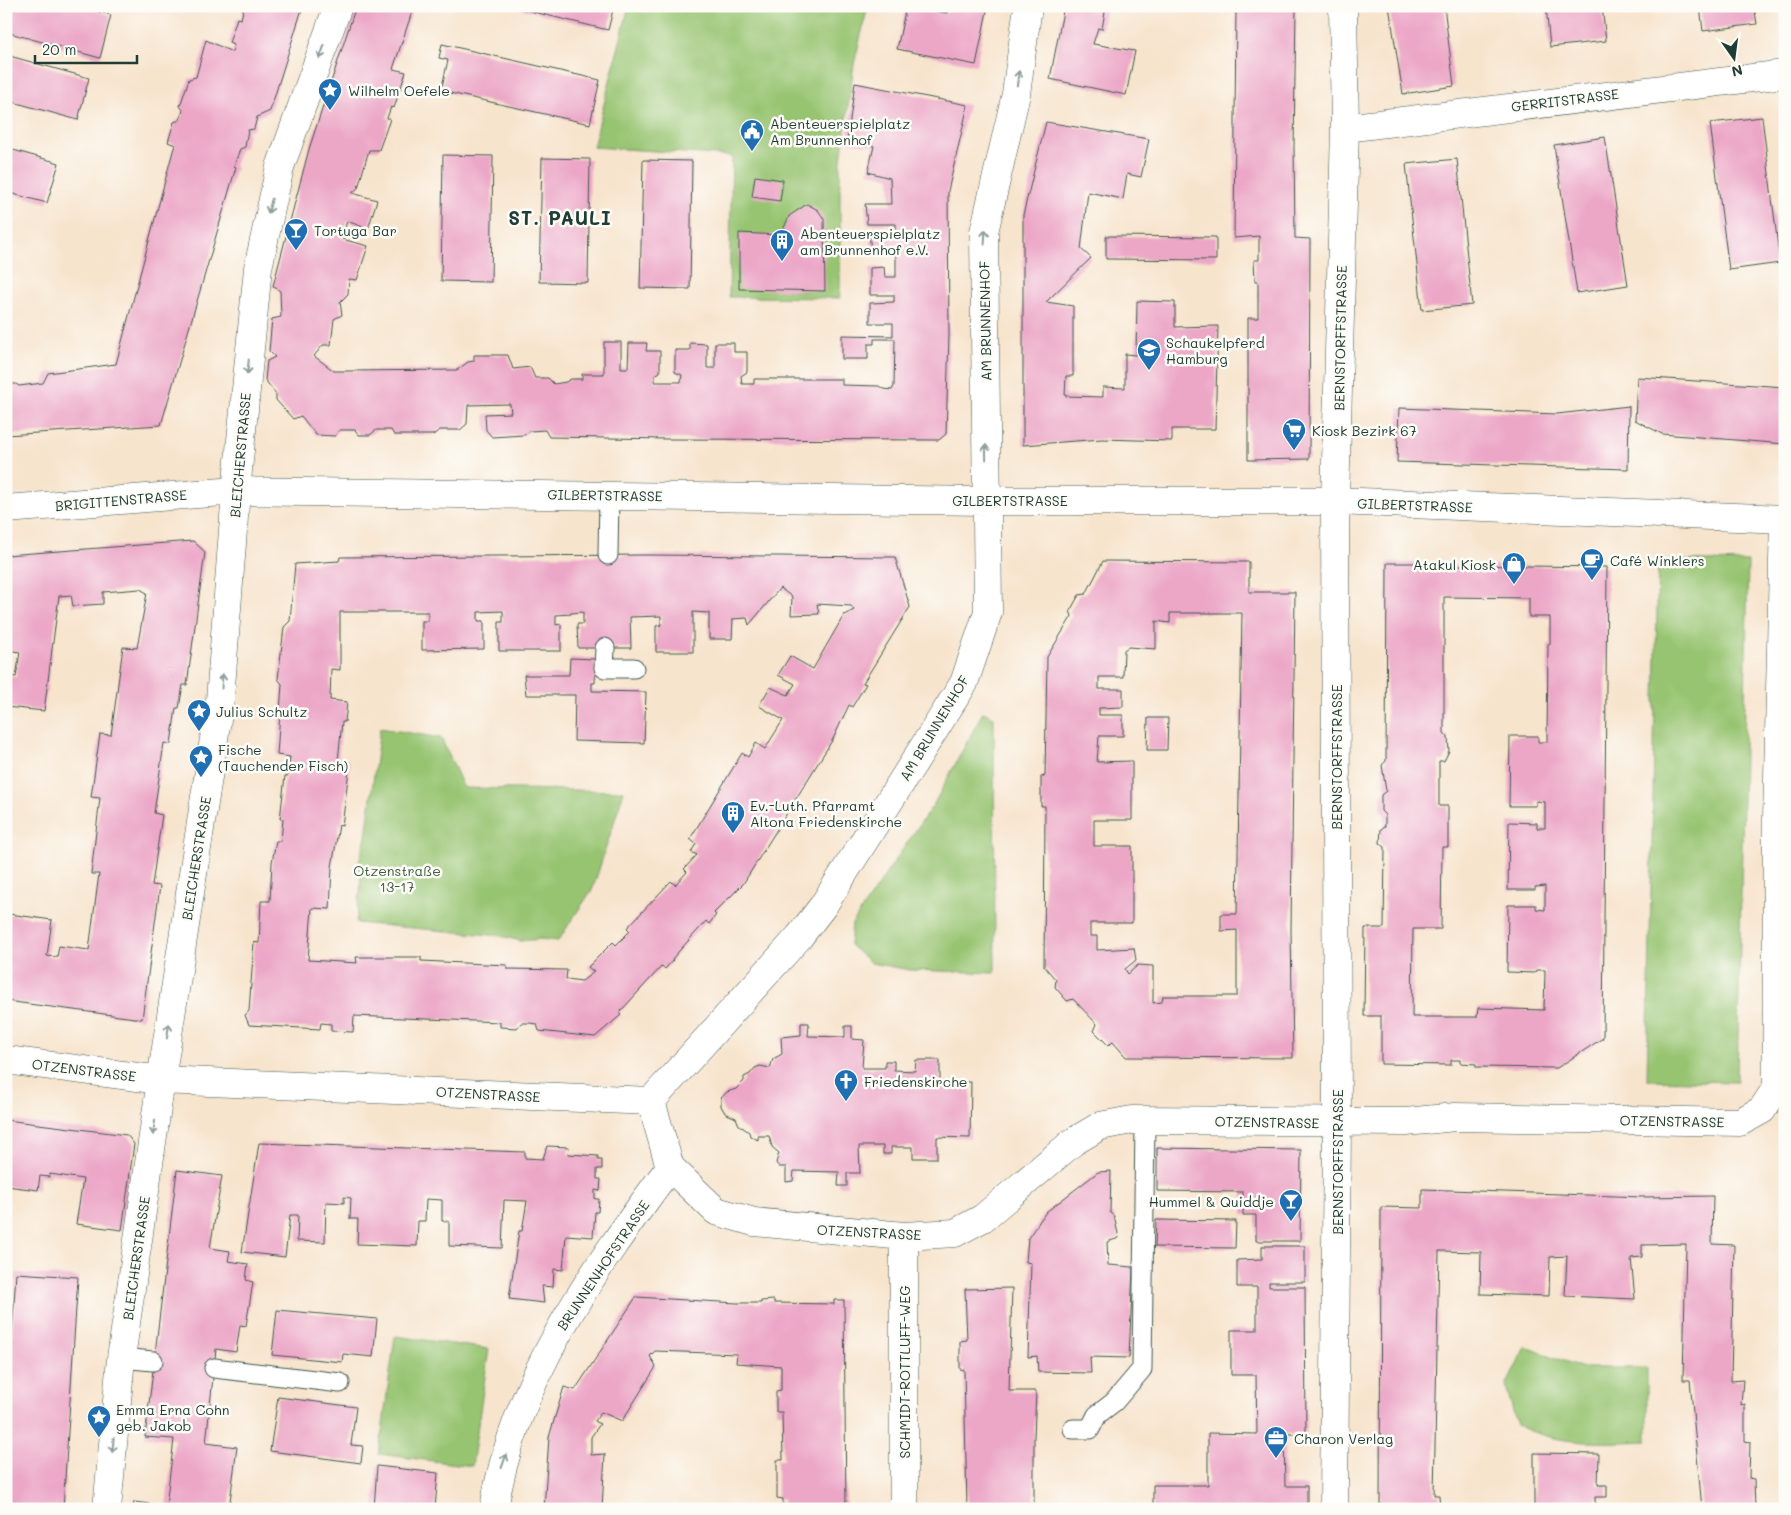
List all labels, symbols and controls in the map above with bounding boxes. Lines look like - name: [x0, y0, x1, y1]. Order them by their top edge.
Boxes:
- scale bar: [35, 32, 138, 64]
- north arrow: [1708, 32, 1758, 82]
- text: 20 m: [42, 39, 76, 59]
- one-way arrow: [316, 44, 326, 60]
- text: N: [1730, 61, 1745, 82]
- one-way arrow: [1013, 71, 1023, 87]
- place icon: Wilhelm Oefele: [317, 77, 343, 111]
- place label: Wilhelm Oefele: [348, 81, 450, 100]
- street label: GERRITSTRASSE: [1510, 84, 1620, 116]
- place label: Abenteuerspielplatz Am Brunnenhof: [770, 114, 910, 149]
- public building icon: Abenteuerspielplatz Am Brunnenhof: [739, 118, 765, 152]
- one-way arrow: [265, 198, 274, 214]
- district label: ST. PAULI: [508, 205, 612, 230]
- bar icon: Tortuga Bar: [283, 217, 309, 251]
- place label: Tortuga Bar: [314, 221, 397, 240]
- place label: Abenteuerspielplatz am Brunnenhof e.V.: [800, 224, 940, 259]
- building icon: Abenteuerspielplatz am Brunnenhof e.V.: [769, 228, 795, 262]
- one-way arrow: [980, 229, 989, 245]
- street label: AM BRUNNENHOF: [974, 261, 996, 381]
- street label: BERNSTORFFSTRASSE: [1329, 265, 1351, 411]
- place label: Schaukelpferd Hamburg: [1166, 333, 1265, 368]
- school or university icon: Schaukelpferd Hamburg: [1136, 337, 1162, 371]
- one-way arrow: [243, 359, 253, 375]
- street label: BLEICHERSTRASSE: [225, 392, 255, 518]
- supermarket icon: Kiosk Bezirk 67: [1281, 417, 1307, 451]
- place label: Kiosk Bezirk 67: [1312, 421, 1417, 440]
- one-way arrow: [981, 444, 991, 460]
- street label: GILBERTSTRASSE: [547, 484, 663, 506]
- street label: BRIGITTENSTRASSE: [54, 485, 188, 515]
- street label: GILBERTSTRASSE: [952, 491, 1068, 510]
- street label: GILBERTSTRASSE: [1357, 493, 1473, 517]
- cafe icon: Café Winklers: [1579, 547, 1605, 581]
- shop icon: Atakul Kiosk: [1501, 551, 1527, 585]
- place label: Café Winklers: [1610, 551, 1705, 570]
- place label: Atakul Kiosk: [1413, 555, 1496, 574]
- street label: AM BRUNNENHOF: [895, 671, 973, 784]
- one-way arrow: [217, 673, 226, 689]
- street label: BERNSTORFFSTRASSE: [1327, 684, 1346, 830]
- place icon: Julius Schultz: [186, 698, 212, 732]
- place label: Julius Schultz: [216, 702, 307, 721]
- place label: Fische (Tauchender Fisch): [218, 740, 349, 775]
- place icon: Fische (Tauchender Fisch): [188, 744, 214, 778]
- street label: BLEICHERSTRASSE: [177, 795, 215, 921]
- place label: Ev.-Luth. Pfarramt Altona Friedenskirche: [750, 796, 902, 831]
- building icon: Ev.-Luth. Pfarramt Altona Friedenskirche: [720, 800, 746, 834]
- park label: Otzenstraße 13-17: [353, 861, 441, 896]
- one-way arrow: [164, 1024, 174, 1040]
- street label: OTZENSTRASSE: [31, 1054, 137, 1086]
- church icon: Friedenskirche: [833, 1068, 859, 1102]
- place label: Friedenskirche: [864, 1072, 967, 1091]
- street label: OTZENSTRASSE: [435, 1082, 541, 1106]
- street label: BERNSTORFFSTRASSE: [1328, 1089, 1347, 1235]
- street label: OTZENSTRASSE: [1619, 1111, 1725, 1131]
- street label: OTZENSTRASSE: [1214, 1112, 1320, 1132]
- one-way arrow: [149, 1120, 159, 1136]
- bar icon: Hummel & Quiddje: [1278, 1188, 1304, 1222]
- place label: Hummel & Quiddje: [1149, 1192, 1274, 1211]
- street label: BLEICHERSTRASSE: [118, 1195, 154, 1321]
- street label: BRUNNENHOFSTRASSE: [552, 1196, 654, 1334]
- street label: OTZENSTRASSE: [816, 1220, 922, 1244]
- street label: SCHMIDT-ROTTLUFF-WEG: [895, 1285, 914, 1459]
- place label: Emma Erna Cohn geb. Jakob: [116, 1400, 230, 1435]
- place icon: Emma Erna Cohn geb. Jakob: [86, 1404, 112, 1438]
- office icon: Charon Verlag: [1263, 1425, 1289, 1459]
- place label: Charon Verlag: [1294, 1429, 1393, 1448]
- one-way arrow: [108, 1437, 118, 1453]
- one-way arrow: [500, 1454, 509, 1469]

